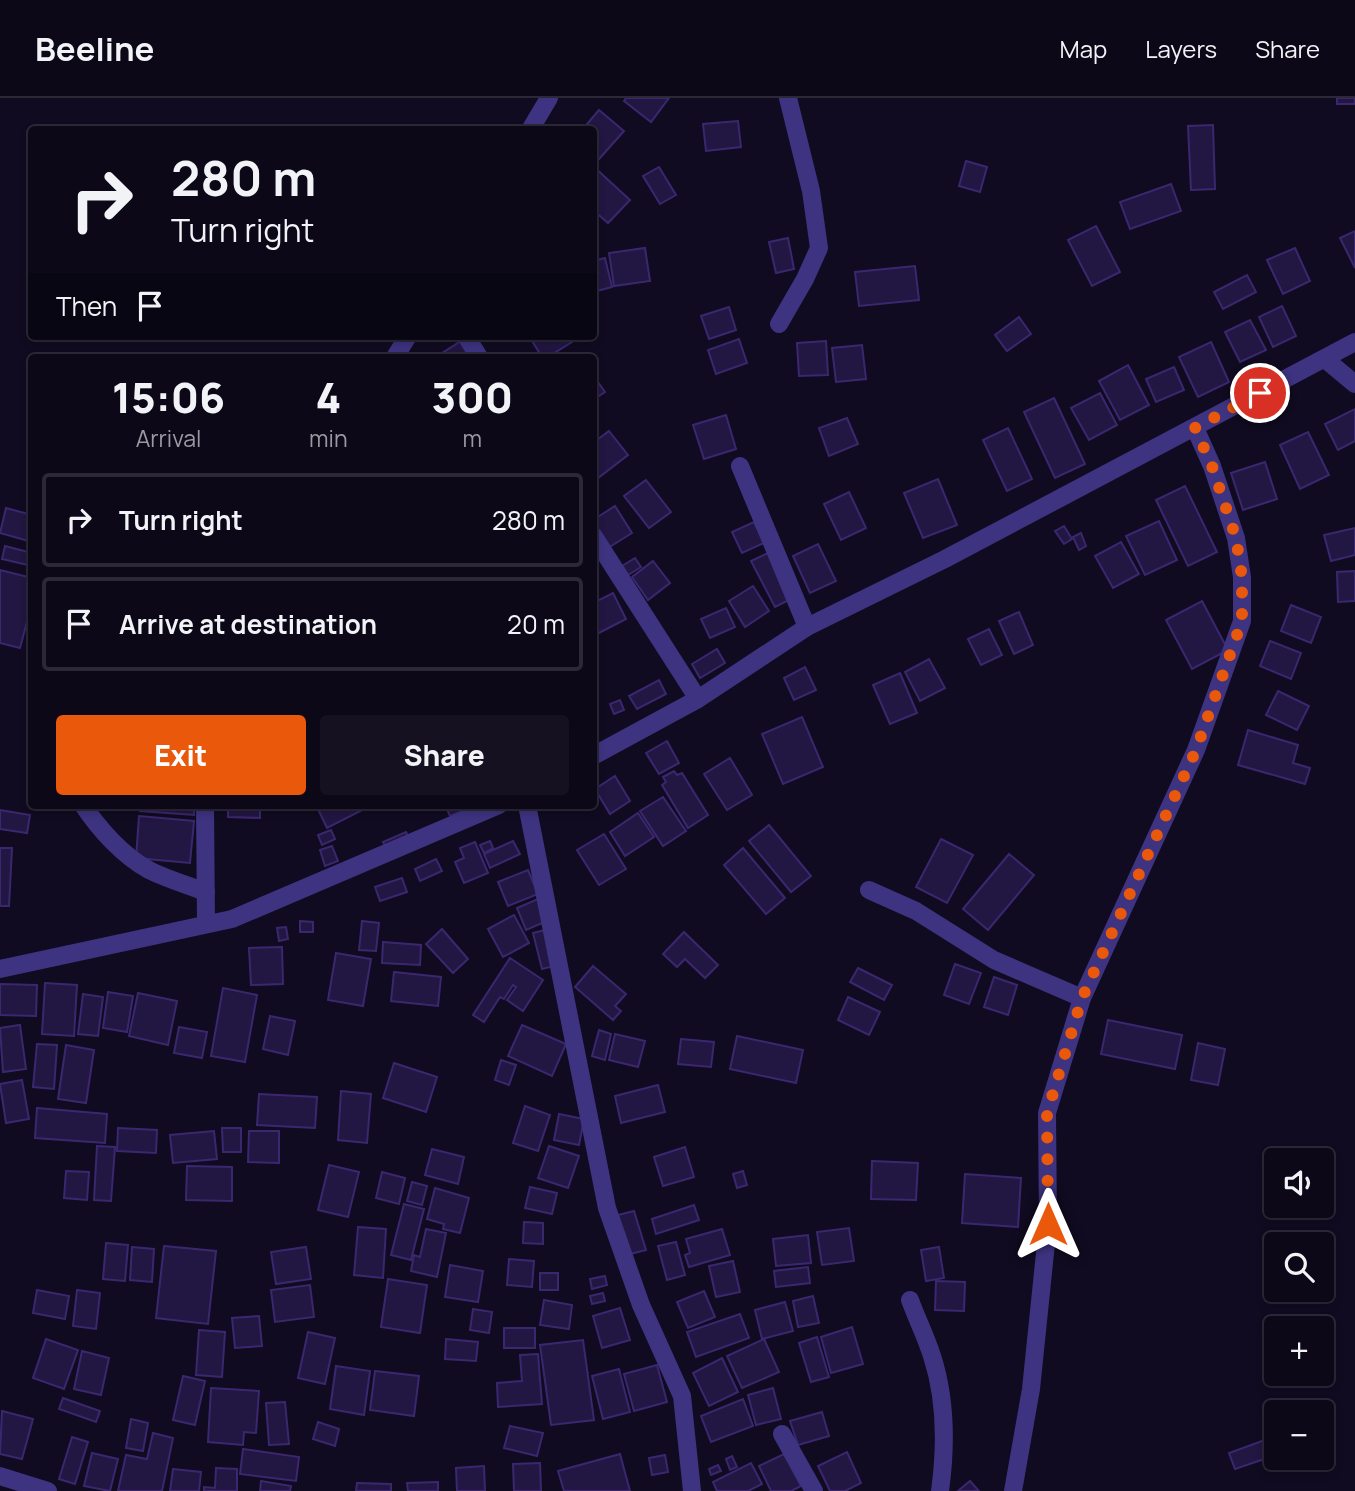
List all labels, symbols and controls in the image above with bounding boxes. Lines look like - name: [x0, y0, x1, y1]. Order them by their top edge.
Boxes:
- text: Beeline: [35, 26, 154, 71]
- text: Map: [1060, 32, 1107, 65]
- text: Layers: [1145, 32, 1217, 65]
- text: Share: [1255, 32, 1320, 65]
- text: 280 m: [171, 144, 316, 211]
- icon: right: [56, 154, 147, 245]
- text: Turn right: [171, 208, 314, 252]
- icon: arrive: [131, 287, 169, 325]
- text: Then: [56, 288, 117, 324]
- pin: [1230, 363, 1290, 423]
- text: 15:06: [112, 368, 225, 426]
- text: 4: [315, 368, 341, 426]
- text: 300: [432, 368, 513, 426]
- icon: arrive: [1241, 374, 1279, 412]
- text: Arrival: [136, 422, 201, 454]
- text: min: [309, 422, 348, 454]
- text: m: [463, 422, 482, 454]
- icon: right: [60, 501, 98, 539]
- text: Turn right: [119, 502, 243, 538]
- text: 280 m: [492, 502, 565, 538]
- icon: arrive: [60, 605, 98, 643]
- text: Arrive at destination: [119, 606, 377, 642]
- text: 20 m: [507, 606, 565, 642]
- button: Exit: [56, 715, 306, 795]
- button: Share: [320, 715, 569, 795]
- map controls: [1264, 1148, 1334, 1470]
- button: sound: [1264, 1148, 1334, 1218]
- position arrow: [1011, 1187, 1085, 1261]
- button: search: [1264, 1232, 1334, 1302]
- button: +: [1264, 1316, 1334, 1386]
- button: −: [1264, 1400, 1334, 1470]

